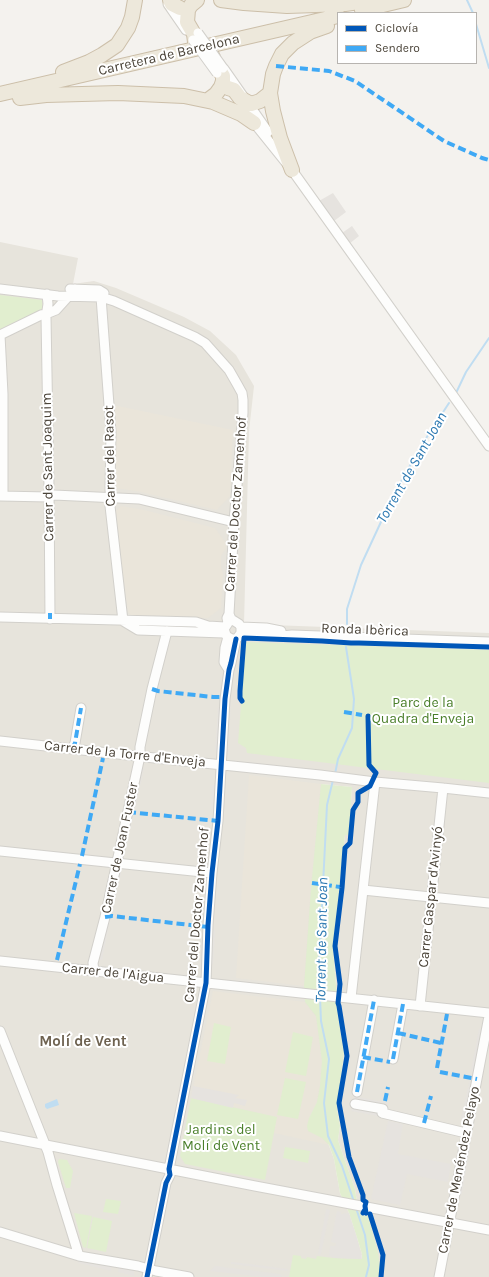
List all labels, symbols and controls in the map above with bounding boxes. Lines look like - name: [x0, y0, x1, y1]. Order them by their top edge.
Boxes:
- legend: [337, 12, 477, 64]
- text: Ciclovía: [375, 21, 418, 35]
- street label: Carretera de Barcelona: [97, 31, 241, 79]
- text: Sendero: [375, 41, 420, 55]
- street label: Carrer de Sant Joaquim: [38, 392, 58, 542]
- street label: Carrer del Rasot: [101, 405, 119, 507]
- water label: Torrent de Sant Joan: [373, 409, 451, 527]
- street label: Carrer del Doctor Zamenhof: [221, 416, 251, 592]
- street label: Ronda Ibèrica: [321, 620, 409, 640]
- park label: Parc de la Quadra d'Enveja: [372, 695, 474, 728]
- street label: Carrer de la Torre d'Enveja: [43, 737, 207, 771]
- street label: Carrer de Joan Fuster: [98, 781, 142, 915]
- street label: Carrer Gaspar d'Avinyó: [415, 825, 447, 969]
- street label: Carrer del Doctor Zamenhof: [181, 827, 213, 1003]
- water label: Torrent de Sant Joan: [312, 877, 332, 1003]
- street label: Carrer de l'Aigua: [61, 959, 165, 987]
- district label: Molí de Vent: [39, 1033, 127, 1051]
- street label: Carrer de Menéndez Pelayo: [435, 1085, 483, 1255]
- park label: Jardins del Molí de Vent: [182, 1122, 260, 1154]

